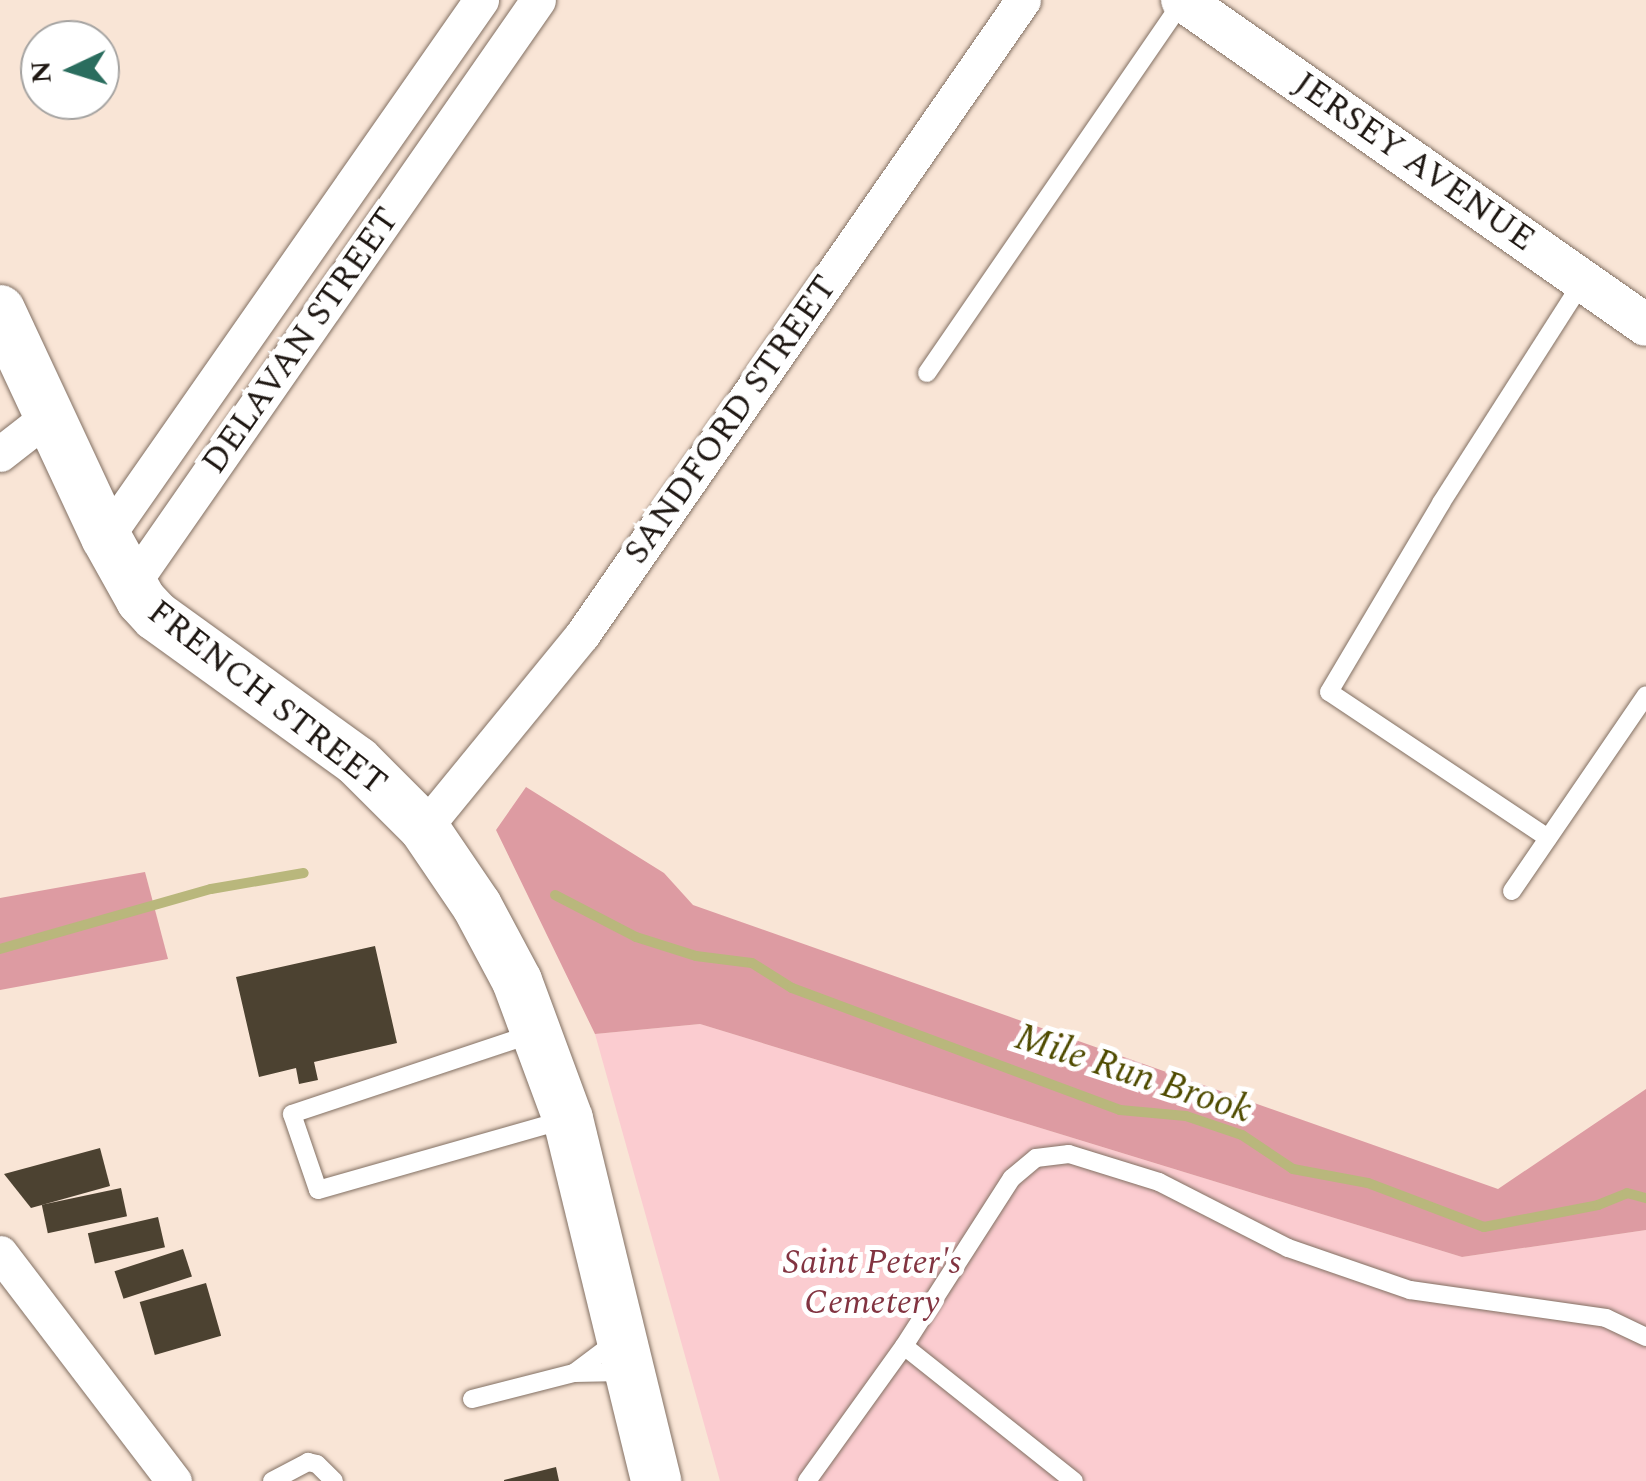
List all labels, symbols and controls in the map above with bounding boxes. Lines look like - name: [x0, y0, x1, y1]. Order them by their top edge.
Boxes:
- north arrow: [20, 20, 120, 120]
- text: N: [19, 59, 64, 85]
- street label: JERSEY AVENUE: [1285, 63, 1543, 261]
- street label: DELAVAN STREET: [193, 200, 409, 482]
- street label: SANDFORD STREET: [616, 268, 846, 572]
- street label: FRENCH STREET: [139, 591, 395, 805]
- water label: Mile Run Brook: [1009, 1015, 1257, 1135]
- park label: Saint Peter's Cemetery: [783, 1242, 961, 1324]

